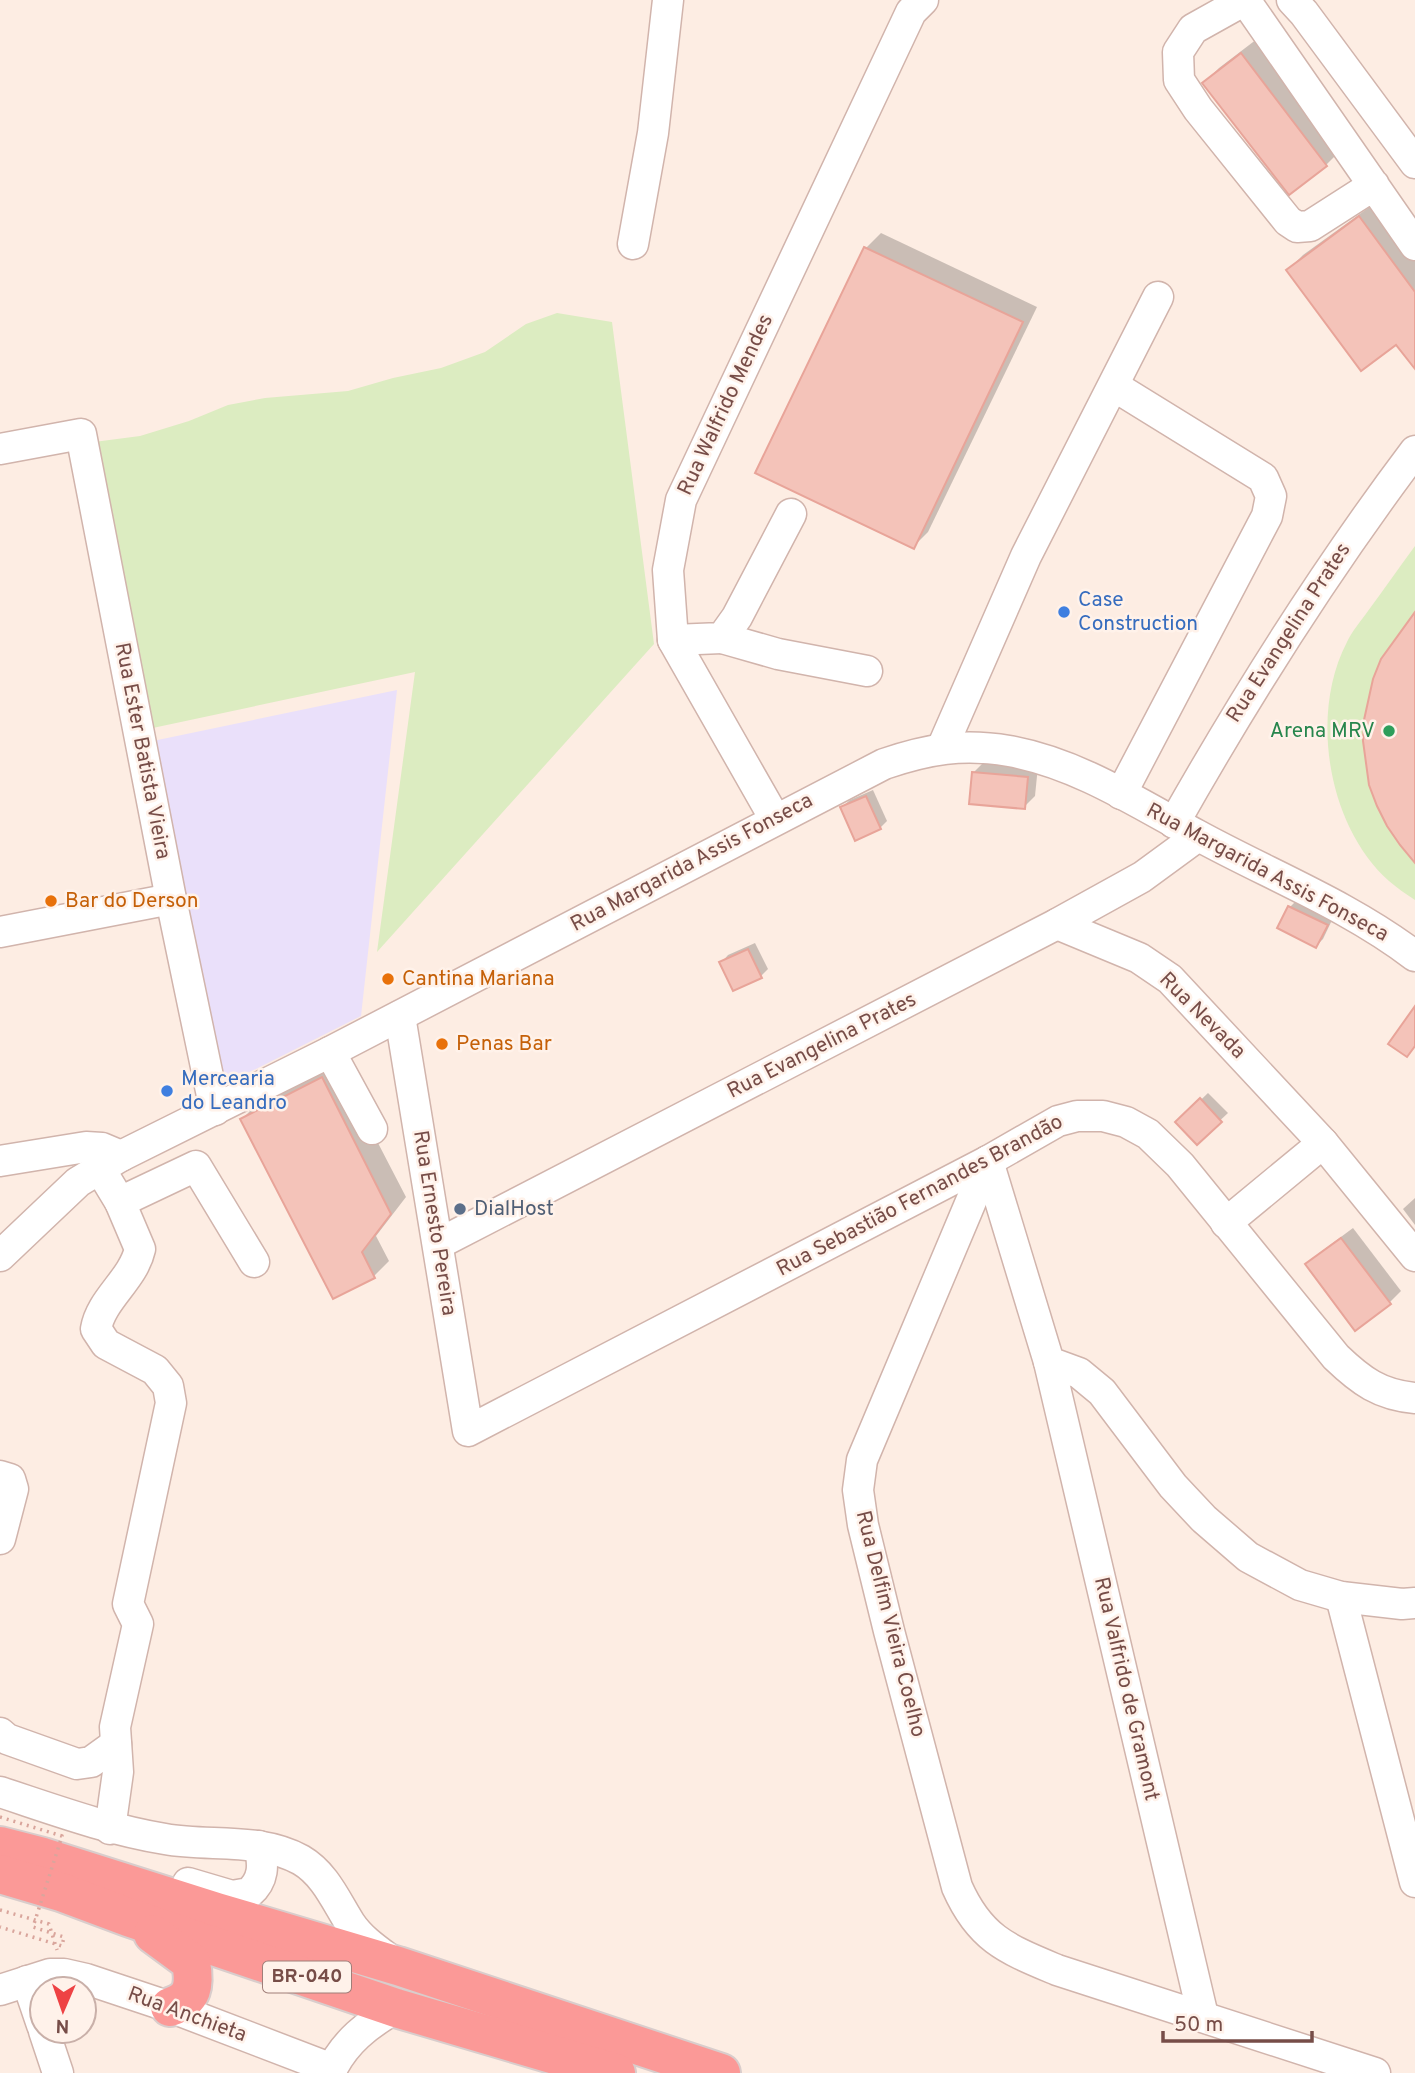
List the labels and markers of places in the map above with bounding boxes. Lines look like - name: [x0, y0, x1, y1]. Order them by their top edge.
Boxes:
- place label: Case Construction: [1078, 587, 1198, 638]
- marker: Case Construction: [1056, 604, 1072, 620]
- place label: Arena MRV: [1270, 718, 1375, 745]
- marker: Arena MRV: [1381, 723, 1397, 739]
- place label: Bar do Derson: [65, 888, 199, 915]
- marker: Bar do Derson: [43, 893, 59, 909]
- place label: Cantina Mariana: [402, 966, 554, 993]
- marker: Cantina Mariana: [380, 971, 396, 987]
- place label: Penas Bar: [456, 1031, 552, 1058]
- marker: Penas Bar: [434, 1036, 450, 1052]
- place label: Mercearia do Leandro: [181, 1066, 287, 1117]
- marker: Mercearia do Leandro: [159, 1083, 175, 1099]
- place label: DialHost: [474, 1196, 554, 1223]
- marker: DialHost: [452, 1201, 468, 1217]

